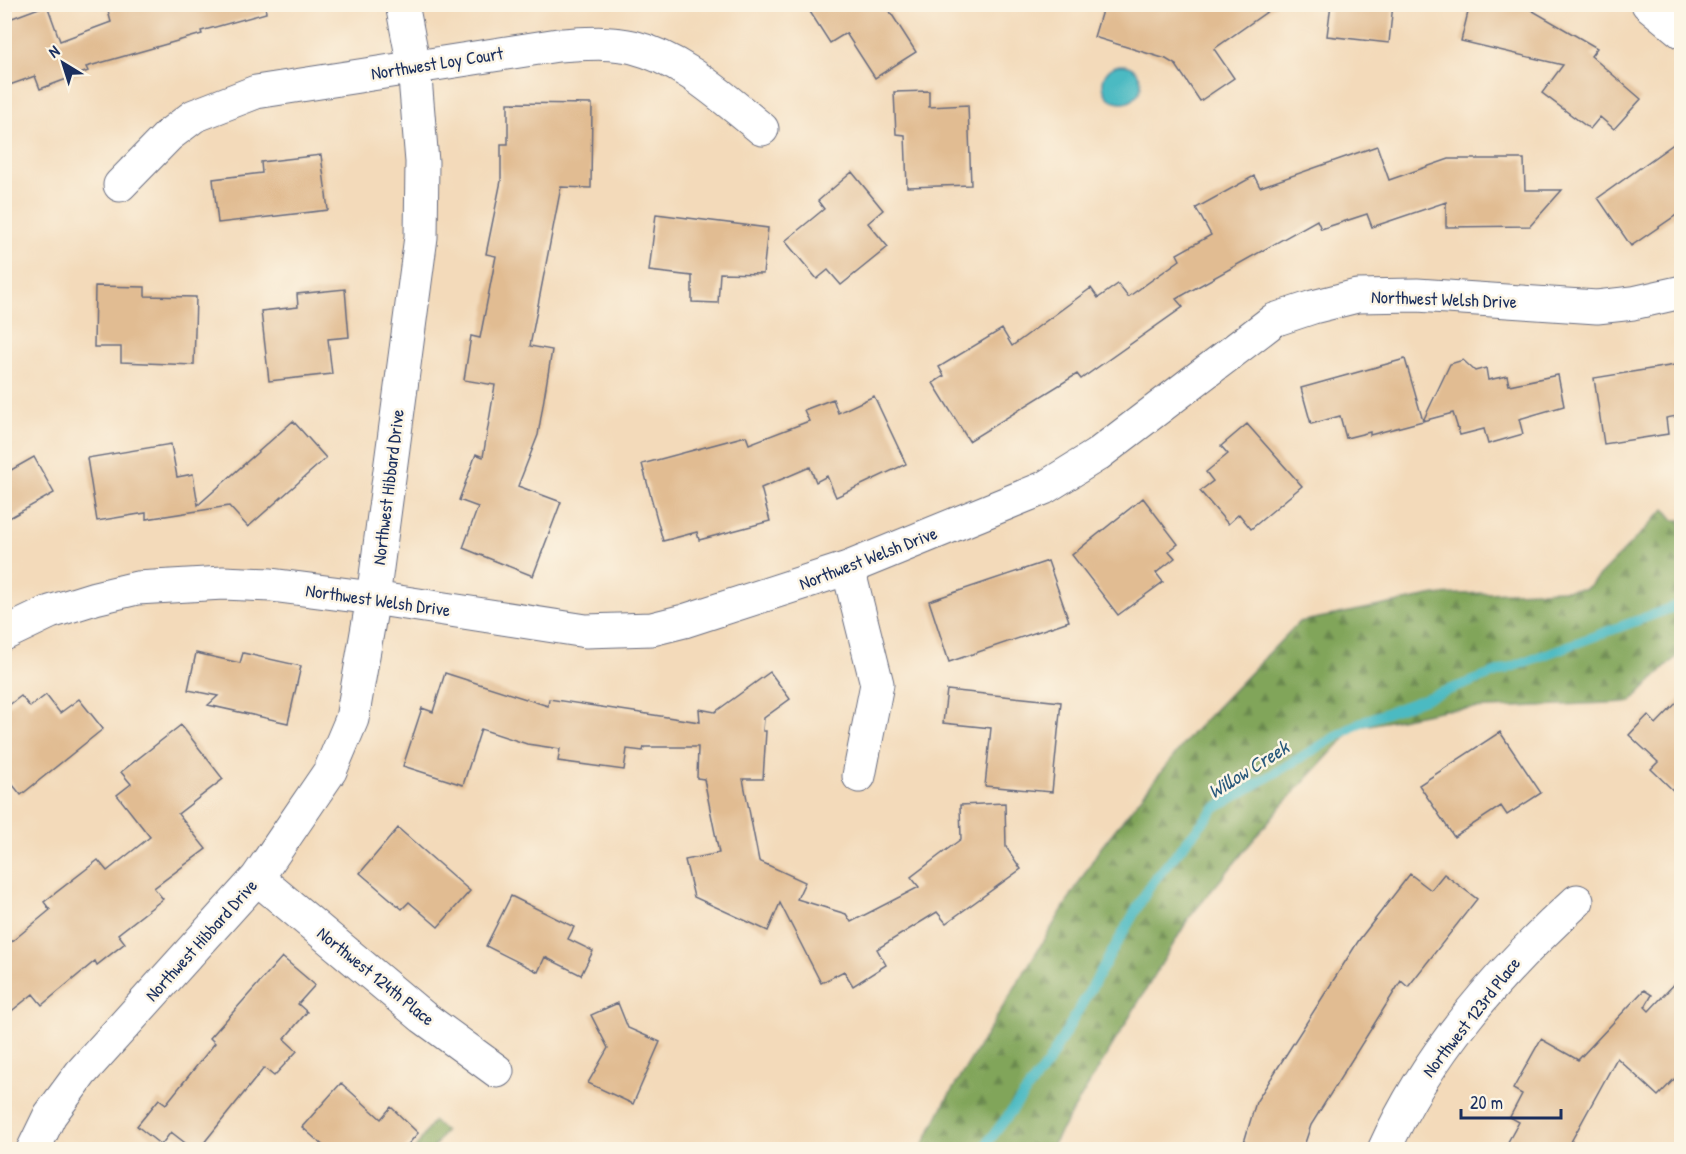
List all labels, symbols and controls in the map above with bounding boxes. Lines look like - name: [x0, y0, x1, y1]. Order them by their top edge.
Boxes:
- north arrow: [33, 33, 93, 93]
- text: N: [44, 40, 64, 62]
- street label: Northwest Loy Court: [369, 40, 506, 86]
- street label: Northwest Welsh Drive: [1371, 284, 1517, 314]
- street label: Northwest Hibbard Drive: [366, 408, 410, 566]
- street label: Northwest Welsh Drive: [795, 520, 941, 596]
- street label: Northwest Welsh Drive: [304, 577, 452, 623]
- water label: Willow Creek: [1203, 733, 1295, 804]
- street label: Northwest Hibbard Drive: [139, 873, 263, 1007]
- street label: Northwest 124th Place: [312, 921, 440, 1031]
- street label: Northwest 123rd Place: [1416, 952, 1526, 1082]
- scale bar: [1461, 1082, 1562, 1120]
- text: 20 m: [1470, 1090, 1503, 1115]

